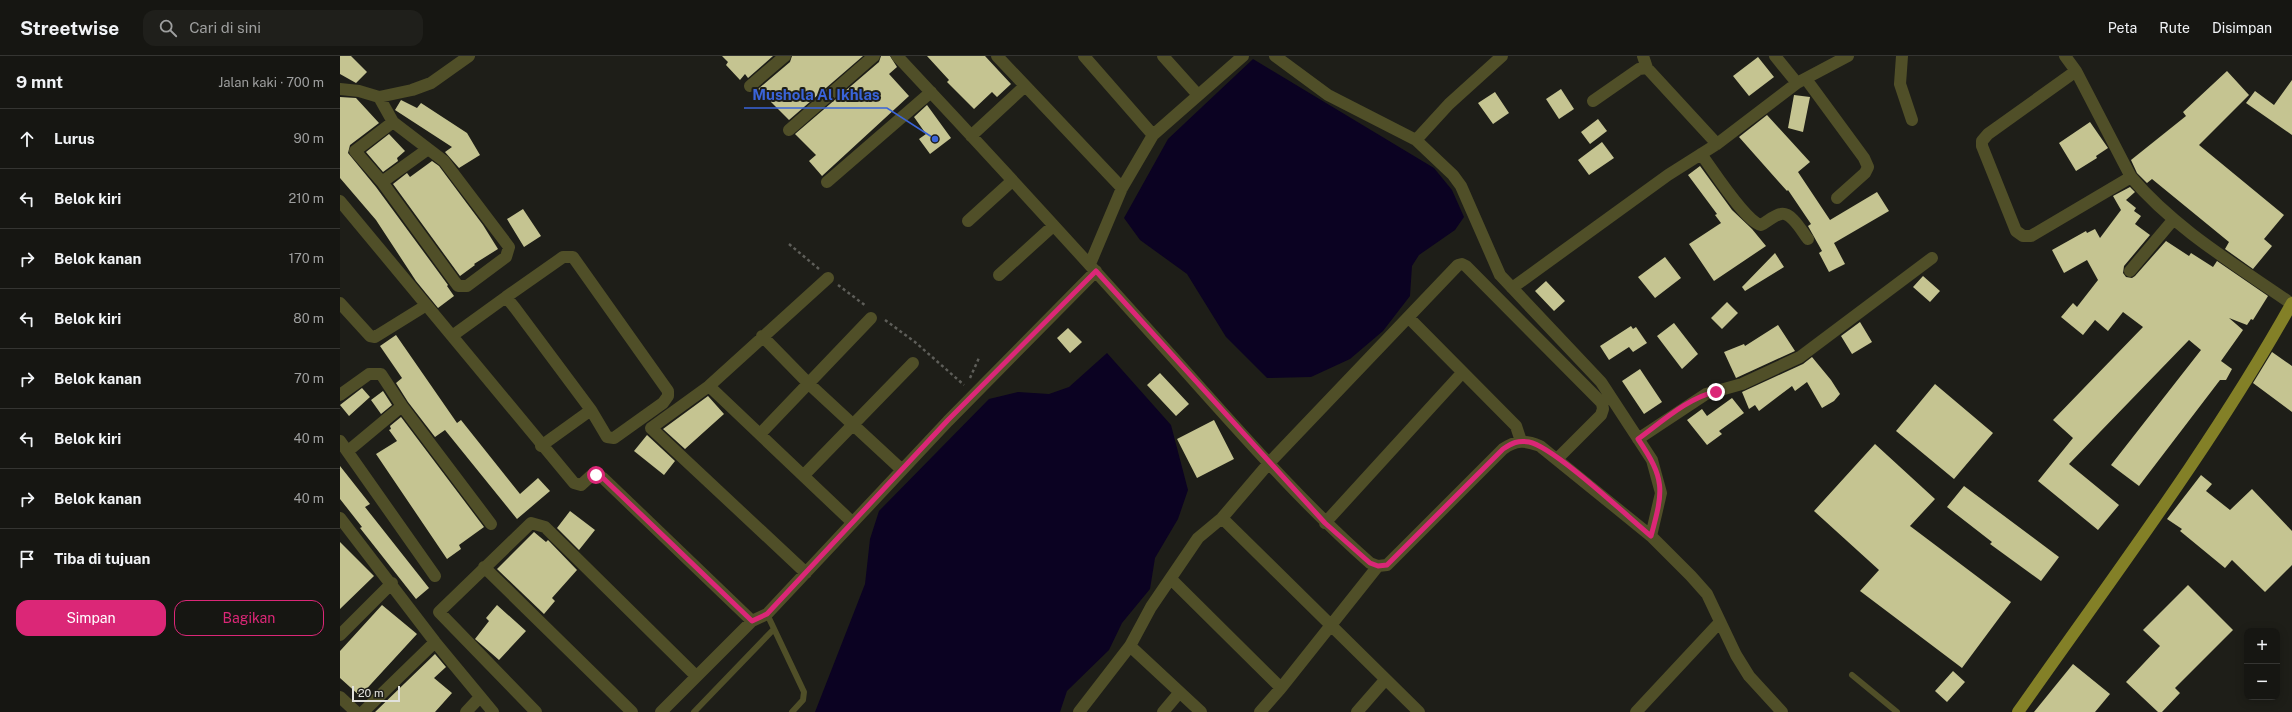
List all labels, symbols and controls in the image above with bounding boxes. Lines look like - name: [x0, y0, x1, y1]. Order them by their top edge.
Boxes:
- search box: [143, 10, 423, 46]
- text: Streetwise: [20, 17, 119, 39]
- icon: search: [157, 17, 179, 39]
- text: Cari di sini: [189, 19, 261, 36]
- text: Peta: [2108, 20, 2137, 36]
- text: Rute: [2159, 20, 2190, 36]
- text: Disimpan: [2212, 20, 2272, 36]
- text: 9 mnt: [16, 72, 63, 92]
- text: Jalan kaki · 700 m: [218, 75, 324, 90]
- callout: Mushola Al Ikhlas: [744, 81, 887, 108]
- text: Mushola Al Ikhlas: [752, 86, 880, 103]
- icon: ahead: [16, 128, 38, 150]
- text: Lurus: [54, 130, 95, 147]
- text: 90 m: [294, 131, 324, 146]
- icon: left: [16, 188, 38, 210]
- text: Belok kiri: [54, 190, 121, 207]
- text: 210 m: [289, 191, 324, 206]
- icon: right: [16, 248, 38, 270]
- text: Belok kanan: [54, 250, 141, 267]
- text: 170 m: [289, 251, 324, 266]
- icon: left: [16, 308, 38, 330]
- text: Belok kiri: [54, 310, 121, 327]
- text: 80 m: [293, 311, 324, 326]
- icon: right: [16, 368, 38, 390]
- text: Belok kanan: [54, 370, 141, 387]
- text: 70 m: [294, 371, 324, 386]
- route end: [1707, 383, 1725, 401]
- icon: left: [16, 428, 38, 450]
- text: Belok kiri: [54, 430, 121, 447]
- text: 40 m: [293, 431, 324, 446]
- route start: [587, 466, 605, 484]
- icon: right: [16, 488, 38, 510]
- text: Belok kanan: [54, 490, 141, 507]
- text: 40 m: [293, 491, 324, 506]
- icon: arrive: [16, 548, 38, 570]
- text: Tiba di tujuan: [54, 550, 150, 567]
- button: Simpan: [16, 600, 166, 636]
- button: Bagikan: [174, 600, 324, 636]
- map controls: [2244, 628, 2280, 700]
- button: +: [2244, 628, 2280, 664]
- button: −: [2244, 664, 2280, 700]
- scale bar: [352, 684, 400, 703]
- text: 20 m: [358, 687, 383, 699]

